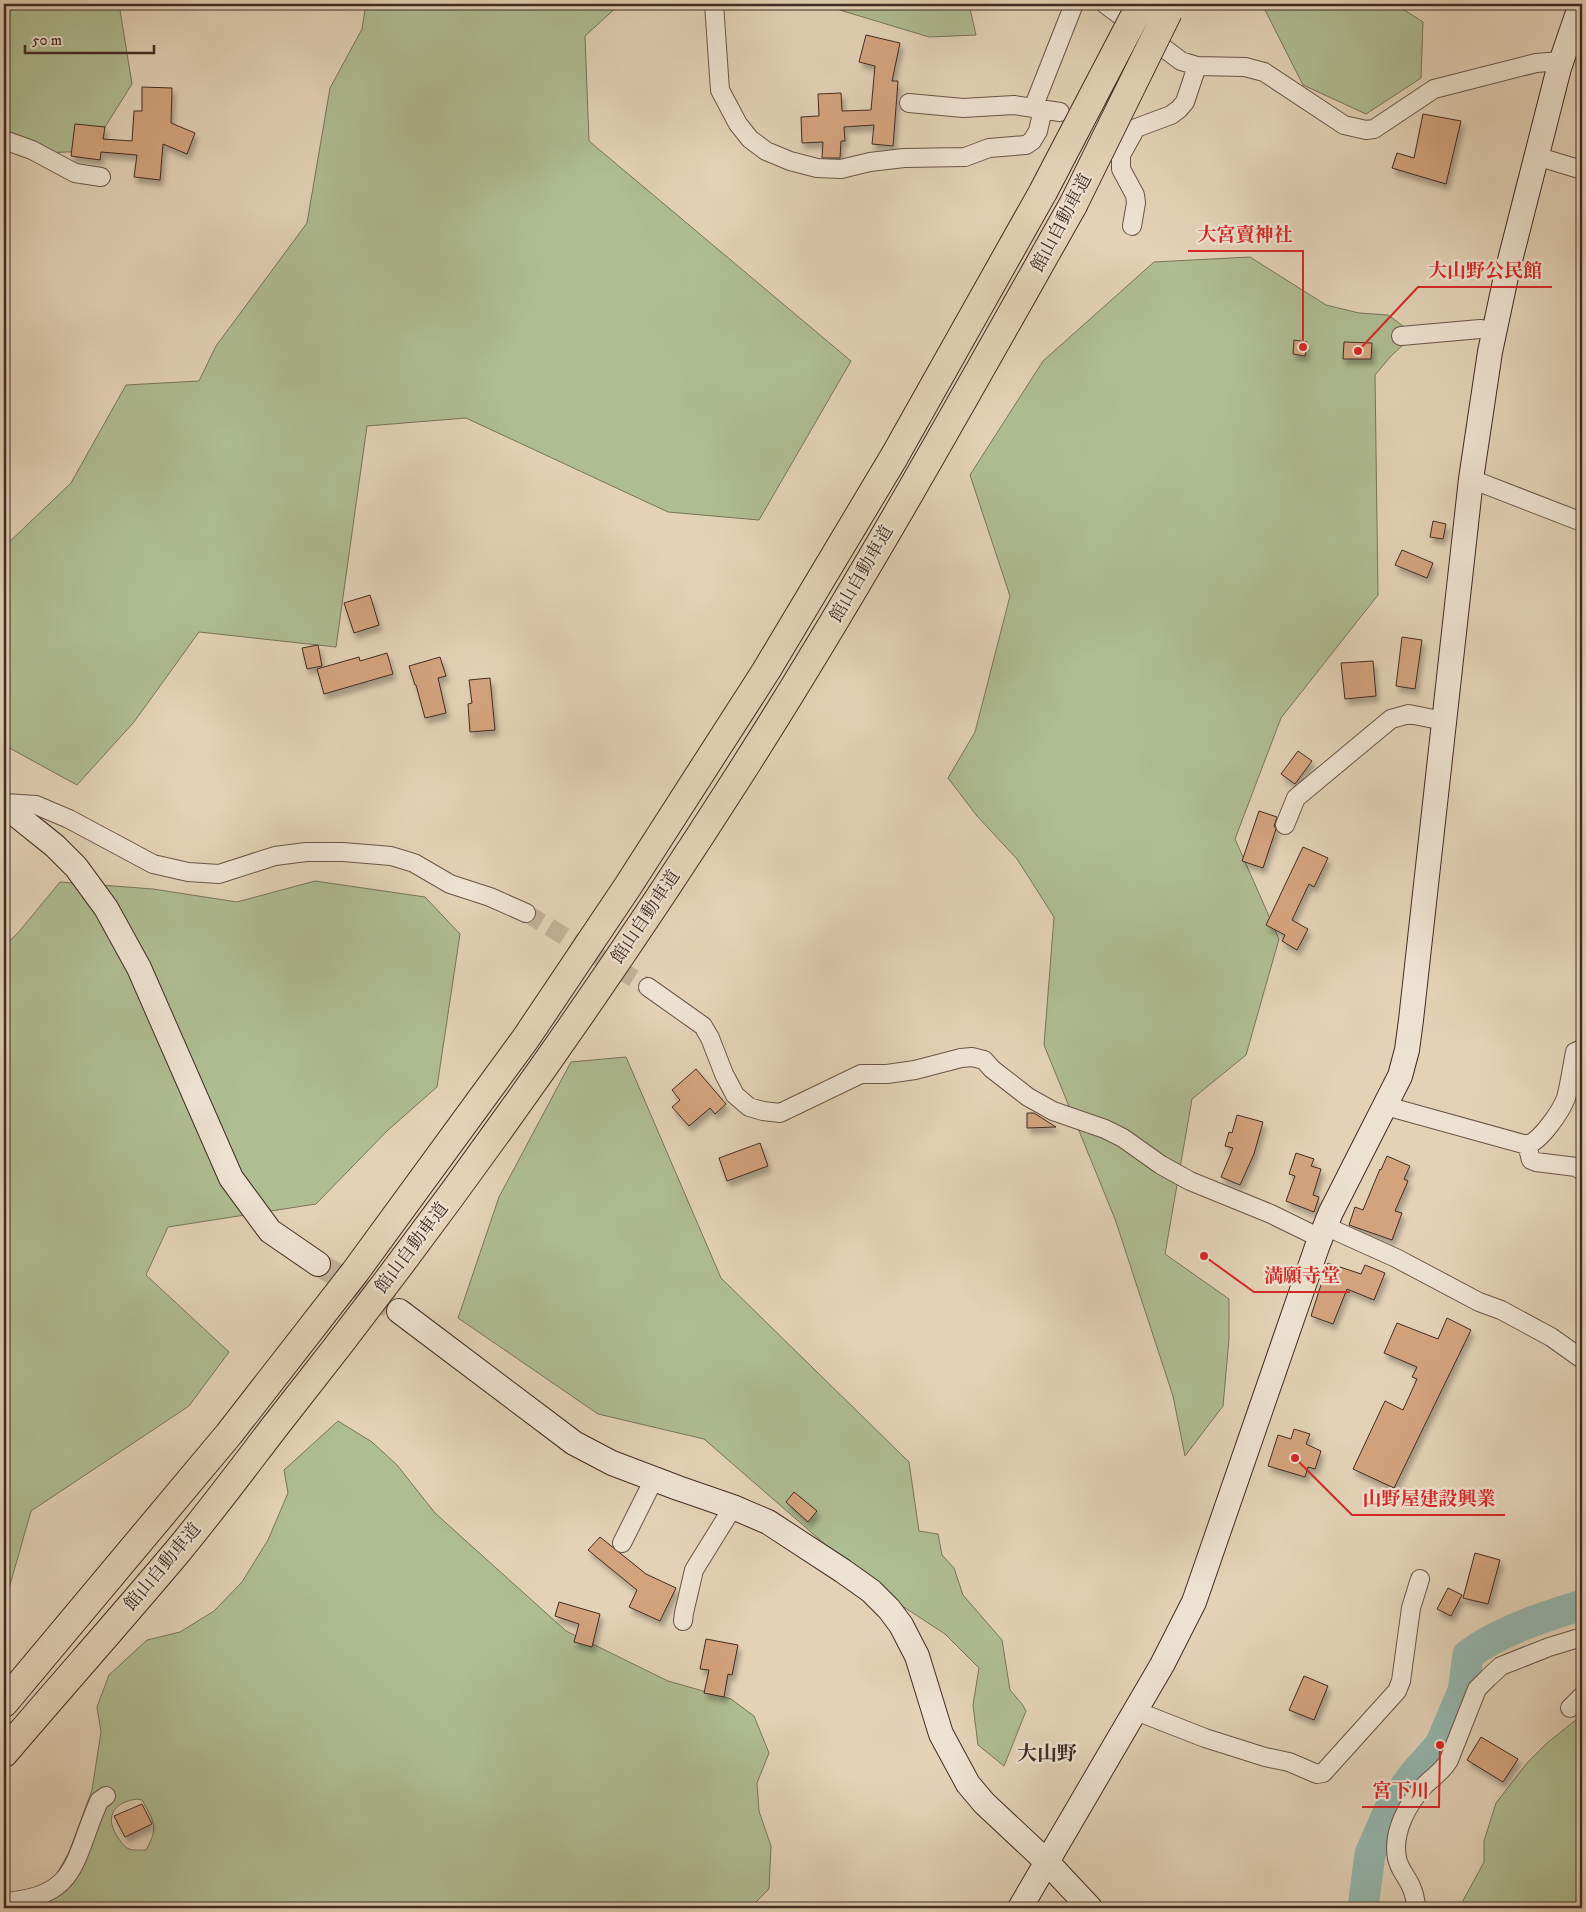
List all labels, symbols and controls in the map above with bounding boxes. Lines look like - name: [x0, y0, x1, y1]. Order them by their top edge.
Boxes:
- scale bar: [25, 22, 154, 54]
- text: 50 m: [32, 31, 62, 50]
- street label: 館山自動車道: [1027, 170, 1097, 276]
- callout: 大宮賣神社: [1188, 217, 1303, 251]
- text: 大宮賣神社: [1197, 224, 1293, 247]
- callout: 大山野公民館: [1418, 253, 1552, 287]
- text: 大山野公民館: [1428, 260, 1542, 283]
- street label: 館山自動車道: [825, 522, 899, 626]
- street label: 館山自動車道: [607, 866, 685, 968]
- street label: 館山自動車道: [371, 1198, 453, 1298]
- callout: 満願寺堂: [1254, 1258, 1350, 1292]
- text: 満願寺堂: [1264, 1265, 1340, 1288]
- callout: 山野屋建設興業: [1352, 1481, 1505, 1515]
- text: 山野屋建設興業: [1362, 1488, 1496, 1511]
- street label: 館山自動車道: [120, 1519, 206, 1615]
- district label: 大山野: [1017, 1742, 1077, 1767]
- callout: 宮下川: [1362, 1773, 1439, 1807]
- text: 宮下川: [1372, 1780, 1430, 1803]

